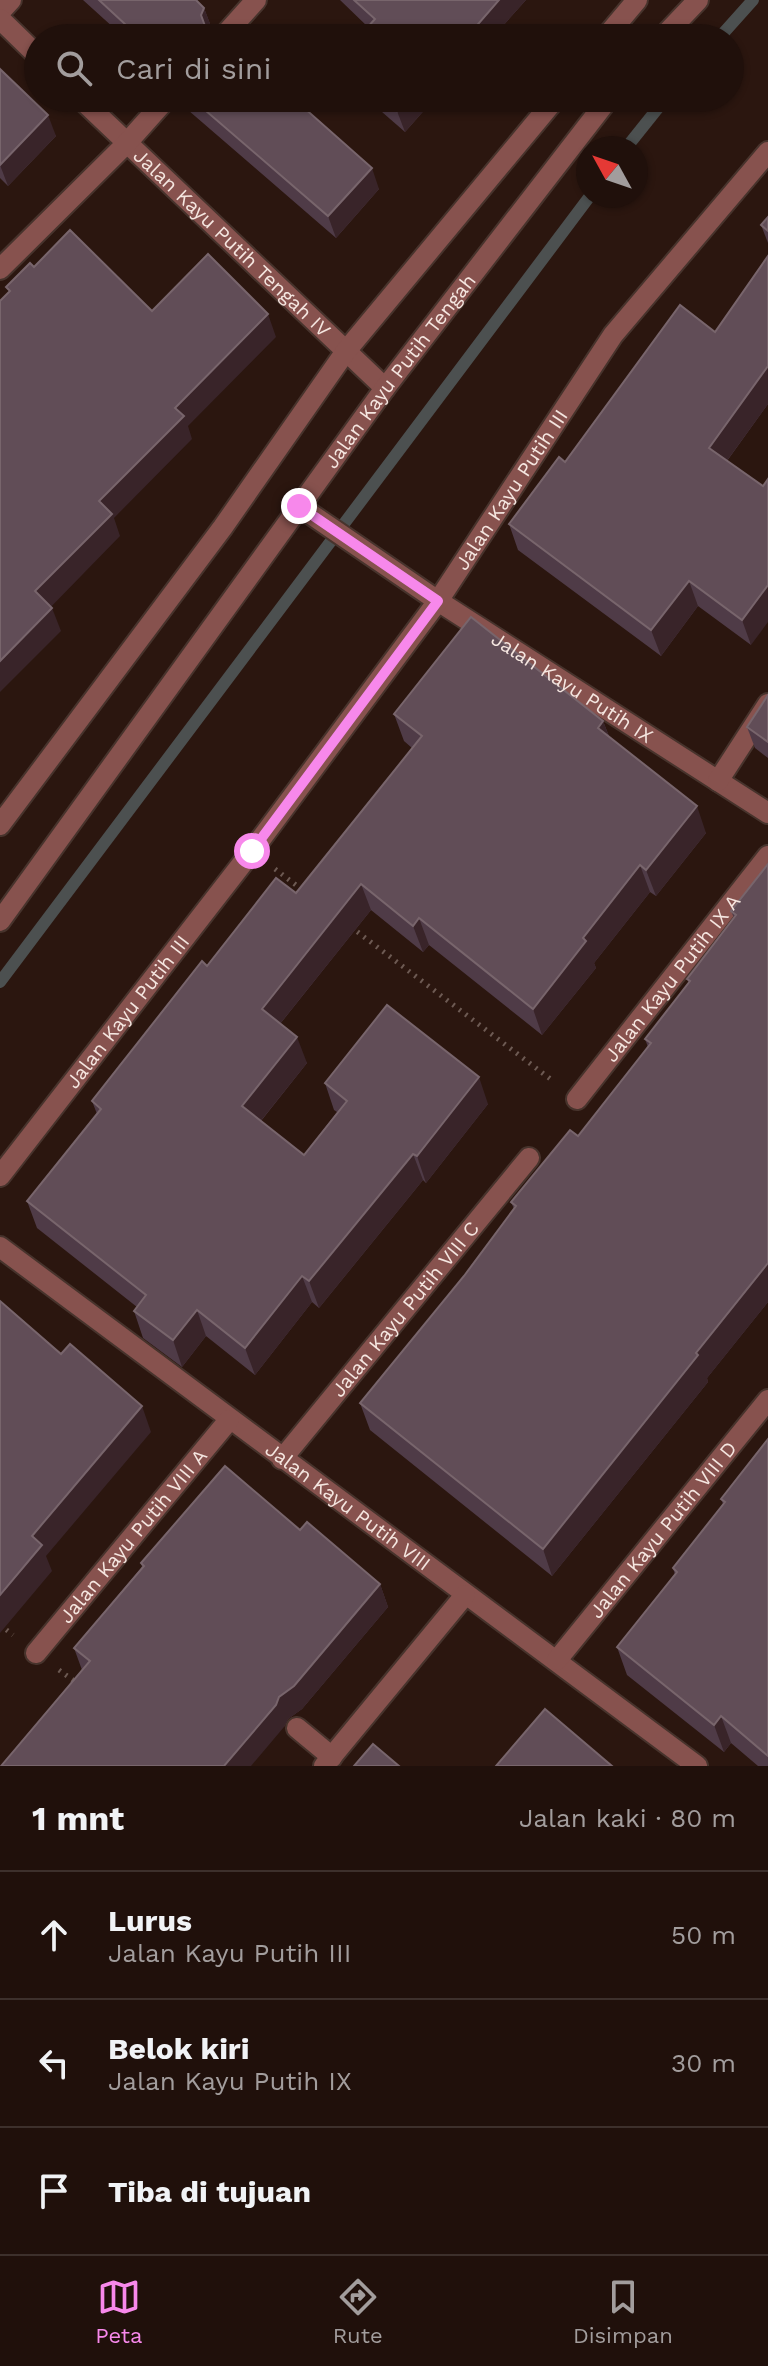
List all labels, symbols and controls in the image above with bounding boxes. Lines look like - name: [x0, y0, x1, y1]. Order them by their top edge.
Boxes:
- search box: [24, 24, 744, 112]
- icon: search: [52, 46, 96, 90]
- text: Cari di sini: [116, 51, 271, 86]
- north arrow: [576, 136, 648, 208]
- street label: Jalan Kayu Putih Tengah IV: [129, 143, 336, 342]
- street label: Jalan Kayu Putih Tengah: [319, 269, 481, 473]
- street label: Jalan Kayu Putih III: [450, 405, 573, 575]
- route end: [281, 488, 317, 524]
- street label: Jalan Kayu Putih IX: [487, 627, 658, 748]
- route start: [234, 833, 270, 869]
- street label: Jalan Kayu Putih IX A: [599, 889, 745, 1067]
- street label: Jalan Kayu Putih III: [61, 930, 194, 1093]
- street label: Jalan Kayu Putih VIII C: [326, 1216, 484, 1402]
- street label: Jalan Kayu Putih VIII D: [584, 1436, 742, 1623]
- street label: Jalan Kayu Putih VIII: [261, 1437, 435, 1575]
- street label: Jalan Kayu Putih VIII A: [54, 1444, 212, 1628]
- text: 1 mnt: [32, 1798, 124, 1838]
- text: Jalan kaki · 80 m: [519, 1803, 736, 1833]
- text: Lurus: [108, 1903, 192, 1938]
- icon: ahead: [32, 1913, 76, 1957]
- text: 50 m: [671, 1920, 736, 1950]
- text: Jalan Kayu Putih III: [108, 1938, 351, 1968]
- text: Belok kiri: [108, 2031, 250, 2066]
- icon: left: [32, 2041, 76, 2085]
- text: 30 m: [671, 2048, 736, 2078]
- text: Jalan Kayu Putih IX: [108, 2066, 352, 2096]
- icon: arrive: [32, 2169, 76, 2213]
- text: Tiba di tujuan: [108, 2174, 311, 2209]
- tab: Peta: [95, 2275, 142, 2348]
- tab: Rute: [333, 2275, 383, 2348]
- tab: Disimpan: [573, 2275, 673, 2348]

